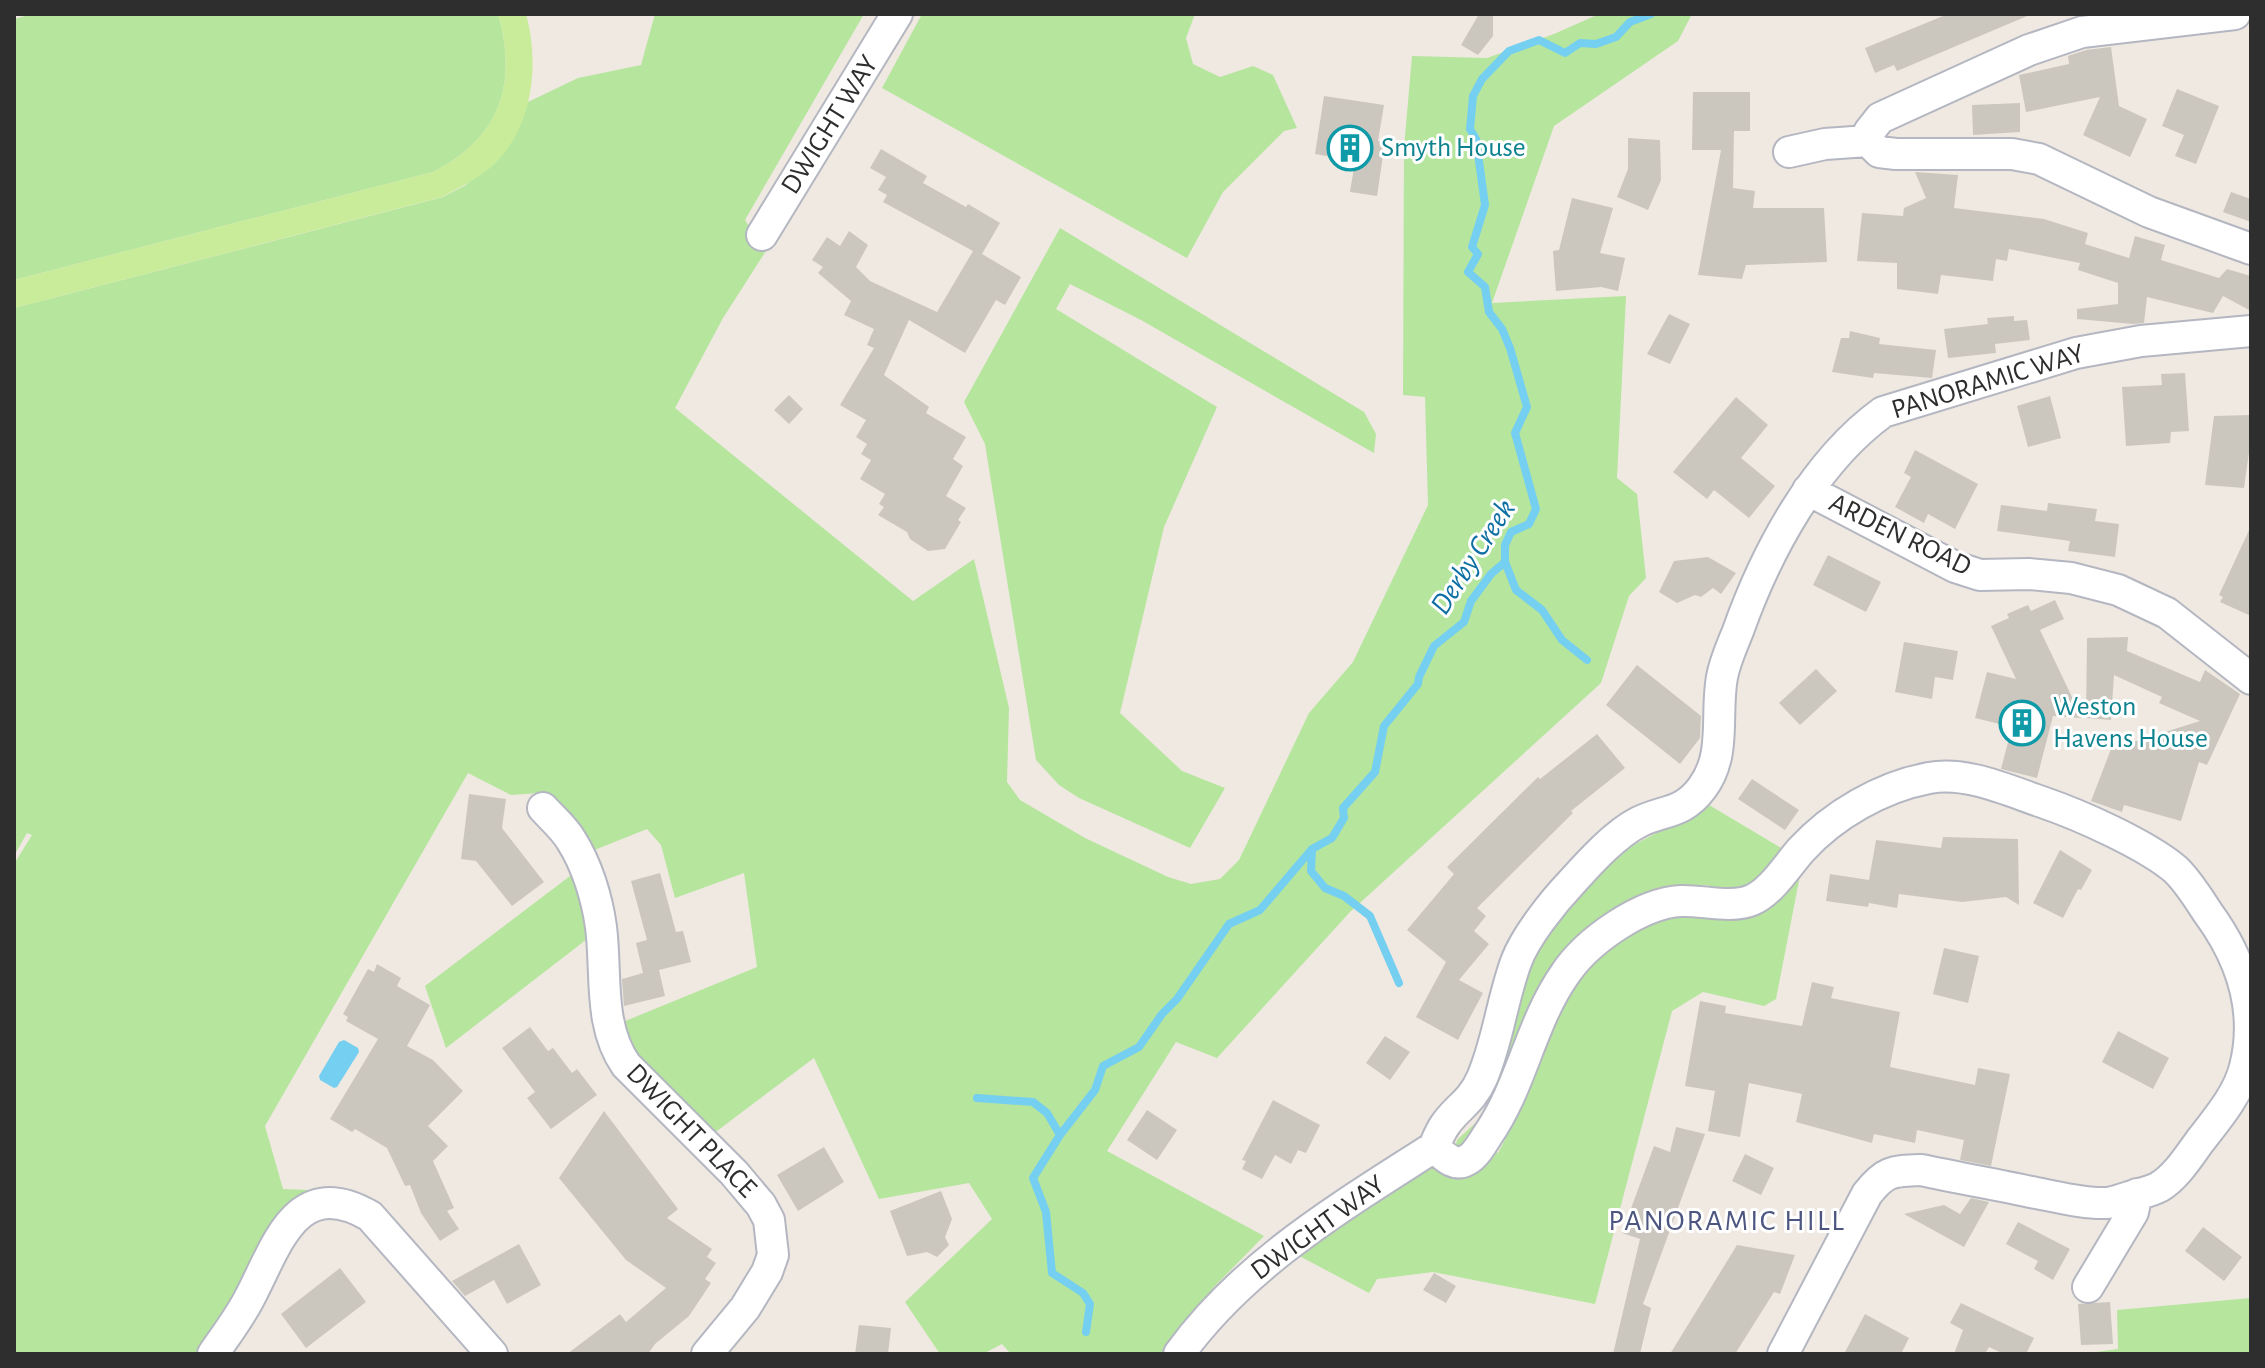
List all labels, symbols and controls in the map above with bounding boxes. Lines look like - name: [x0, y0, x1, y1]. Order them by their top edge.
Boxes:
- street label: DWIGHT WAY: [776, 51, 884, 199]
- building icon: Smyth House: [1326, 124, 1374, 172]
- place label: Smyth House: [1381, 134, 1526, 162]
- street label: PANORAMIC WAY: [1888, 339, 2088, 425]
- street label: ARDEN ROAD: [1825, 489, 1975, 581]
- water label: Derby Creek: [1425, 494, 1521, 620]
- place label: Weston Havens House: [2053, 693, 2208, 753]
- building icon: Weston Havens House: [1998, 699, 2046, 747]
- street label: DWIGHT PLACE: [621, 1059, 761, 1203]
- street label: DWIGHT WAY: [1246, 1170, 1390, 1286]
- district label: PANORAMIC HILL: [1608, 1206, 1846, 1236]

